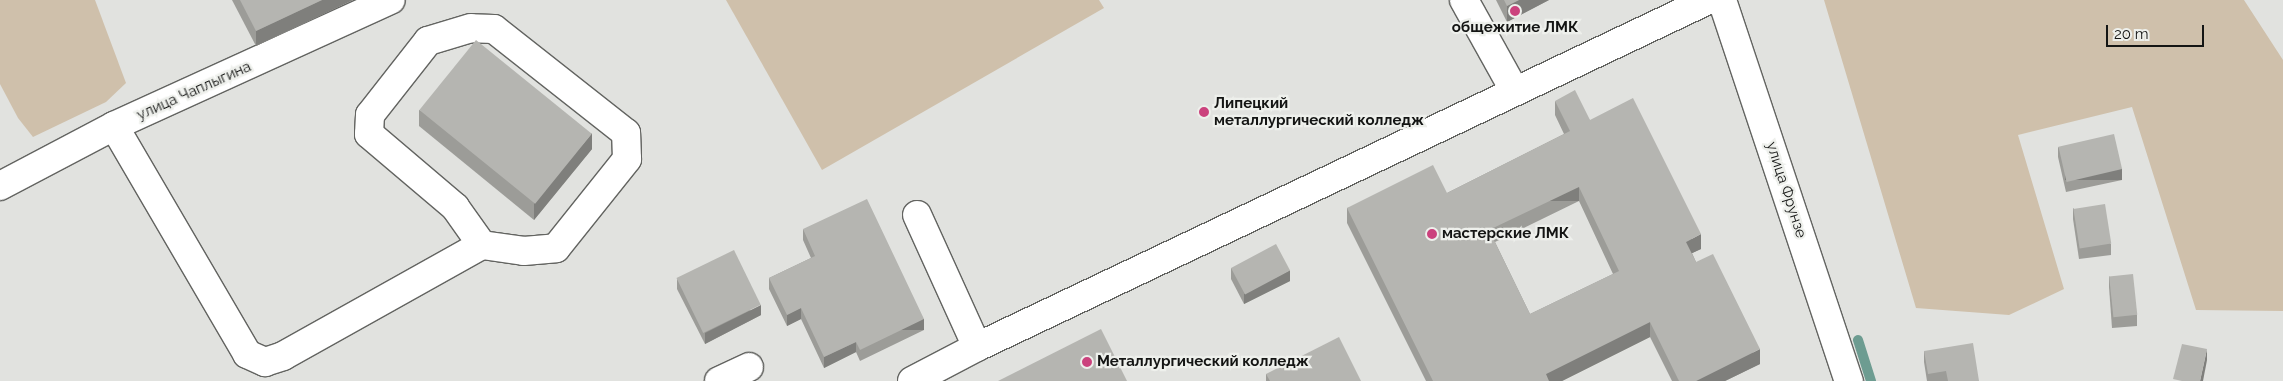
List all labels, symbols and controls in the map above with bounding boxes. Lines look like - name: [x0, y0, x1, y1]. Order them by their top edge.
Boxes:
- marker: общежитие ЛМК: [1509, 5, 1521, 17]
- scale bar: [2108, 15, 2206, 47]
- place label: общежитие ЛМК: [1452, 19, 1578, 37]
- text: 20 m: [2114, 25, 2149, 43]
- street label: улица Чаплыгина: [134, 58, 254, 124]
- place label: Липецкий металлургический колледж: [1214, 94, 1424, 129]
- marker: Липецкий металлургический колледж: [1198, 106, 1210, 118]
- street label: улица Фрунзе: [1762, 140, 1810, 240]
- place label: мастерские ЛМК: [1442, 225, 1569, 243]
- marker: мастерские ЛМК: [1426, 228, 1438, 240]
- place label: Металлургический колледж: [1097, 353, 1309, 371]
- marker: Металлургический колледж: [1081, 356, 1093, 368]

